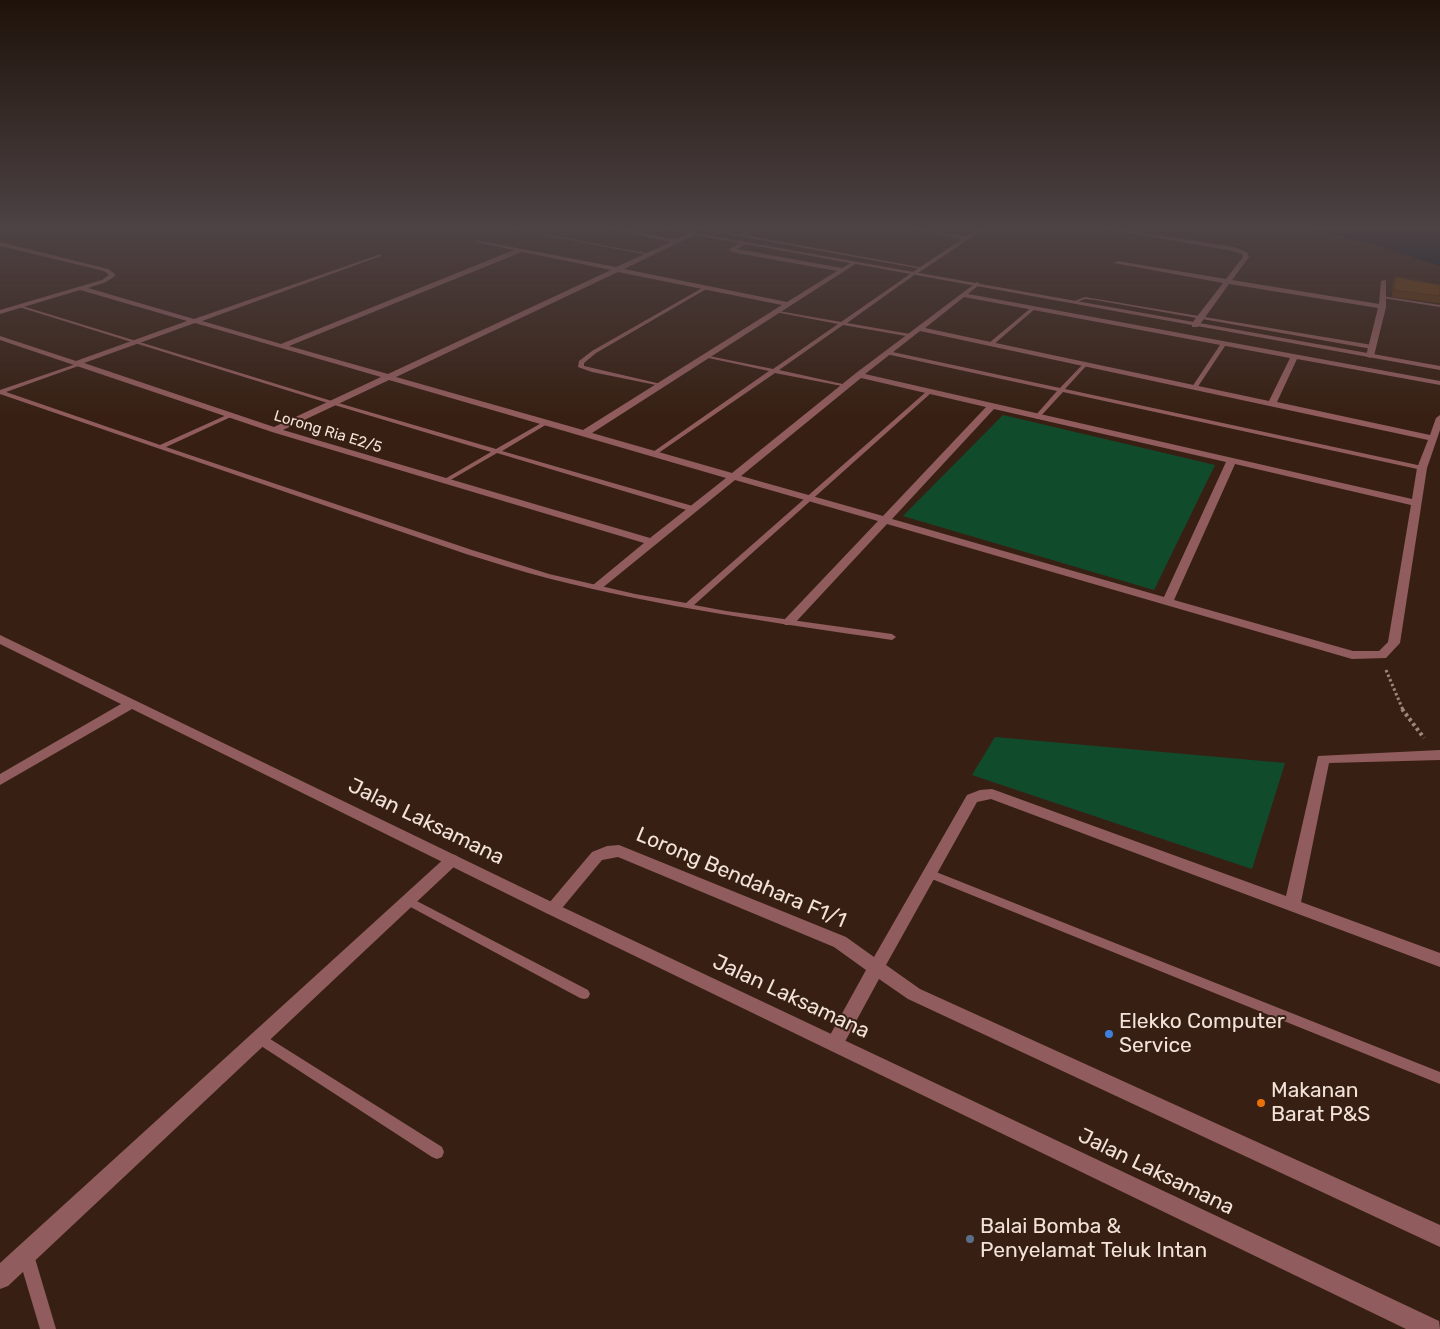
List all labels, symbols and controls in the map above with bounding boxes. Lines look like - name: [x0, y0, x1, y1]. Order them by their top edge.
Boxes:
- street label: Lorong Ria E2/5: [272, 407, 384, 457]
- street label: Jalan Laksamana: [344, 773, 508, 871]
- street label: Lorong Bendahara F1/1: [632, 822, 850, 934]
- street label: Jalan Laksamana: [708, 950, 874, 1044]
- place label: Elekko Computer Service: [1119, 1009, 1285, 1059]
- marker: Elekko Computer Service: [1103, 1028, 1115, 1040]
- place label: Makanan Barat P&S: [1271, 1078, 1370, 1128]
- marker: Makanan Barat P&S: [1255, 1097, 1267, 1109]
- street label: Jalan Laksamana: [1074, 1123, 1238, 1221]
- place label: Balai Bomba & Penyelamat Teluk Intan: [980, 1214, 1207, 1264]
- marker: Balai Bomba & Penyelamat Teluk Intan: [964, 1233, 976, 1245]

